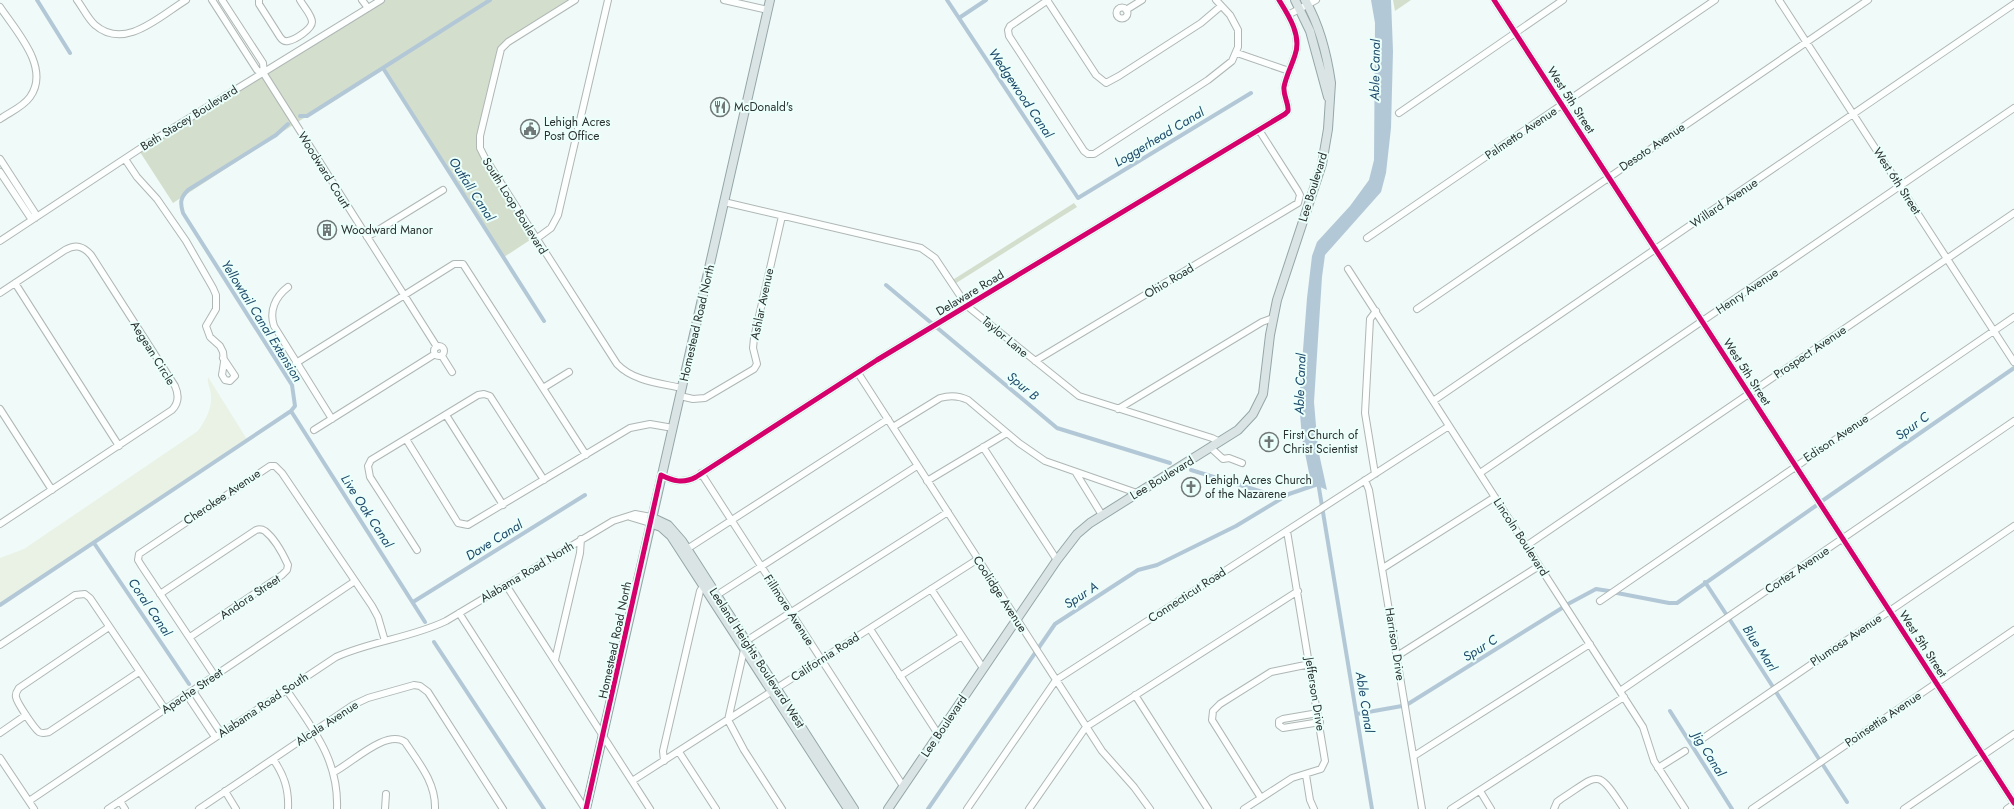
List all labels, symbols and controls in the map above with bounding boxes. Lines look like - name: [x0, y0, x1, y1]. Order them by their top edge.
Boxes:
- water label: Able Canal: [1365, 38, 1385, 102]
- water label: Wedgewood Canal: [984, 44, 1059, 143]
- street label: West 5th Street: [1543, 63, 1599, 137]
- street label: Beth Stacey Boulevard: [137, 81, 241, 155]
- restaurant icon: McDonald's: [709, 96, 731, 118]
- place label: McDonald's: [734, 98, 793, 116]
- water label: Loggerhead Canal: [1111, 102, 1208, 171]
- street label: Palmetto Avenue: [1481, 102, 1561, 164]
- place label: Lehigh Acres Post Office: [544, 113, 611, 145]
- public building icon: Lehigh Acres Post Office: [519, 118, 541, 140]
- street label: Desoto Avenue: [1615, 118, 1689, 176]
- street label: Woodward Court: [293, 128, 355, 212]
- street label: West 6th Street: [1869, 144, 1926, 218]
- street label: Lee Boulevard: [1294, 150, 1332, 224]
- water label: Outfall Canal: [444, 153, 500, 226]
- street label: South Loop Boulevard: [478, 154, 552, 258]
- street label: Willard Avenue: [1687, 174, 1761, 232]
- building icon: Woodward Manor: [316, 219, 338, 241]
- place label: Woodward Manor: [341, 221, 434, 239]
- water label: Yellowtail Canal Extension: [217, 256, 307, 386]
- street label: Ohio Road: [1141, 259, 1197, 303]
- street label: Homestead Road North: [675, 263, 719, 383]
- street label: Henry Avenue: [1712, 263, 1782, 319]
- street label: Delaware Road: [933, 266, 1007, 320]
- street label: Ashlar Avenue: [746, 267, 778, 341]
- street label: Taylor Lane: [978, 312, 1032, 362]
- street label: Aegean Circle: [126, 317, 180, 389]
- street label: Prospect Avenue: [1770, 321, 1850, 383]
- street label: West 5th Street: [1719, 335, 1775, 409]
- water label: Able Canal: [1289, 352, 1311, 416]
- water label: Spur B: [1003, 367, 1043, 405]
- water label: Spur C: [1891, 407, 1933, 445]
- street label: Edison Avenue: [1800, 410, 1872, 466]
- place label: First Church of Christ Scientist: [1283, 426, 1358, 458]
- church icon: First Church of Christ Scientist: [1258, 431, 1280, 453]
- street label: Lee Boulevard: [1127, 452, 1197, 504]
- street label: Cherokee Avenue: [180, 464, 264, 530]
- water label: Live Oak Canal: [336, 471, 398, 552]
- place label: Lehigh Acres Church of the Nazarene: [1205, 471, 1312, 503]
- church icon: Lehigh Acres Church of the Nazarene: [1180, 476, 1202, 498]
- street label: Lincoln Boulevard: [1489, 494, 1553, 580]
- water label: Dave Canal: [462, 514, 527, 565]
- street label: Alabama Road North: [477, 537, 577, 607]
- street label: Cortez Avenue: [1761, 542, 1833, 598]
- street label: Coolidge Avenue: [968, 552, 1032, 636]
- street label: Connecticut Road: [1144, 563, 1230, 627]
- street label: Andora Street: [216, 570, 284, 624]
- street label: Fillmore Avenue: [759, 571, 819, 649]
- water label: Coral Canal: [124, 574, 177, 641]
- water label: Spur A: [1060, 577, 1102, 613]
- street label: Homestead Road North: [594, 580, 636, 700]
- street label: Leeland Heights Boulevard West: [705, 584, 809, 732]
- street label: Harrison Drive: [1380, 606, 1410, 682]
- street label: West 5th Street: [1895, 607, 1951, 681]
- street label: Plumosa Avenue: [1807, 609, 1885, 671]
- water label: Blue Marl: [1738, 621, 1783, 676]
- street label: California Road: [787, 628, 863, 686]
- water label: Spur C: [1459, 630, 1501, 666]
- street label: Jefferson Drive: [1300, 654, 1330, 732]
- street label: Apache Street: [158, 664, 227, 718]
- street label: Alabama Road South: [214, 668, 312, 742]
- water label: Able Canal: [1351, 669, 1379, 735]
- street label: Poinsettia Avenue: [1841, 687, 1925, 751]
- street label: Lee Boulevard: [916, 691, 972, 761]
- street label: Alcala Avenue: [292, 696, 362, 750]
- water label: Jig Canal: [1686, 725, 1731, 781]

